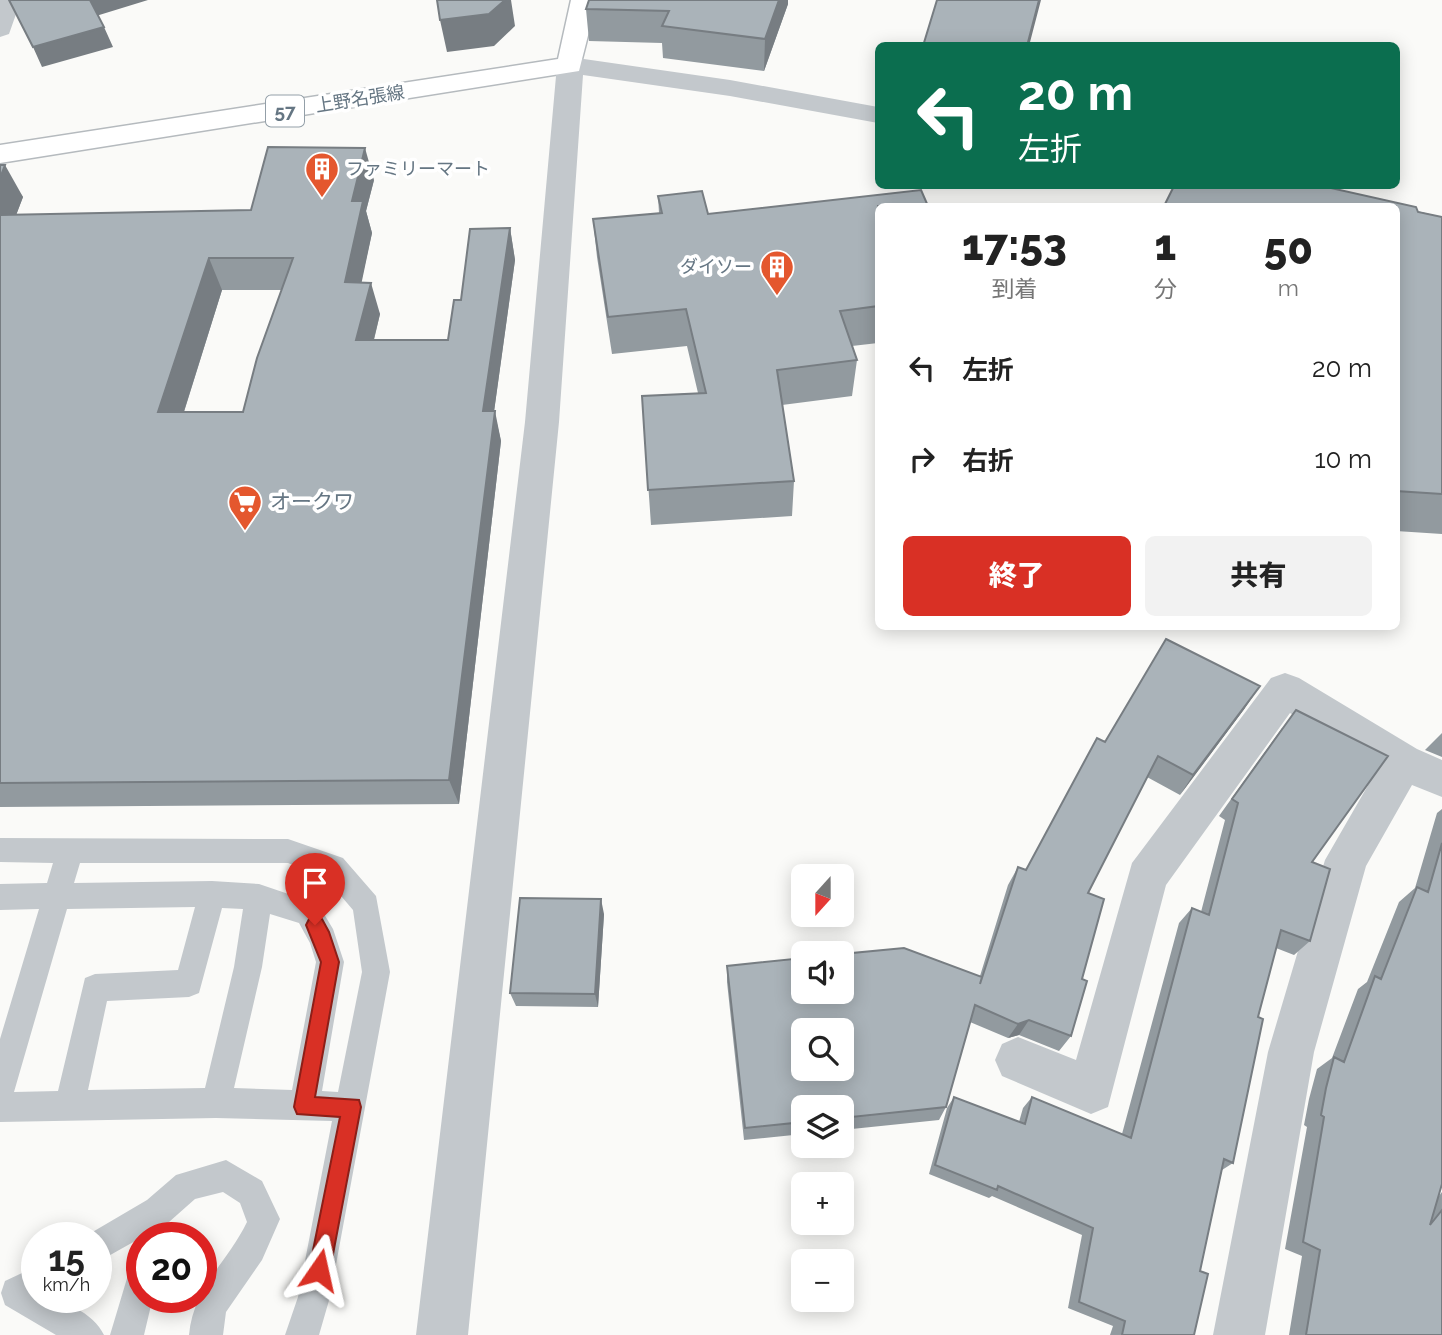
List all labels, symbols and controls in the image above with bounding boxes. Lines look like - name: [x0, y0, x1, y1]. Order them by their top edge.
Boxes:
- text: 20 m: [1018, 64, 1133, 121]
- icon: left: [903, 70, 994, 161]
- street label: 上野名張線: [314, 81, 406, 116]
- road number: 57: [266, 96, 304, 127]
- text: 左折: [1018, 130, 1082, 167]
- building icon: ファミリーマート: [303, 150, 341, 199]
- place label: ファミリーマート: [346, 158, 490, 179]
- text: 17:53: [962, 221, 1067, 270]
- text: 1: [1154, 221, 1176, 270]
- text: 50: [1264, 225, 1313, 274]
- building icon: ダイソー: [758, 248, 796, 297]
- place label: ダイソー: [680, 256, 752, 277]
- text: m: [1278, 274, 1299, 301]
- text: 到着: [991, 275, 1037, 302]
- text: 分: [1154, 275, 1177, 302]
- icon: left: [903, 349, 941, 387]
- text: 20 m: [1312, 353, 1372, 383]
- text: 左折: [962, 355, 1014, 385]
- icon: right: [903, 440, 941, 478]
- text: 10 m: [1314, 444, 1372, 474]
- text: 右折: [962, 446, 1014, 476]
- supermarket icon: オークワ: [226, 483, 264, 532]
- place label: オークワ: [270, 489, 354, 514]
- button: 終了: [903, 536, 1131, 616]
- button: 共有: [1145, 536, 1372, 616]
- pin: [285, 853, 345, 925]
- icon: arrive: [296, 864, 334, 902]
- north arrow: [791, 864, 854, 928]
- map controls: [791, 864, 854, 1312]
- button: sound: [791, 941, 854, 1004]
- button: search: [791, 1018, 854, 1081]
- button: layers: [791, 1095, 854, 1158]
- button: +: [791, 1172, 854, 1235]
- speed limit sign: 20: [126, 1222, 217, 1313]
- position arrow: [282, 1233, 356, 1307]
- text: 15: [48, 1238, 85, 1279]
- button: −: [791, 1249, 854, 1312]
- text: km/h: [43, 1274, 90, 1295]

